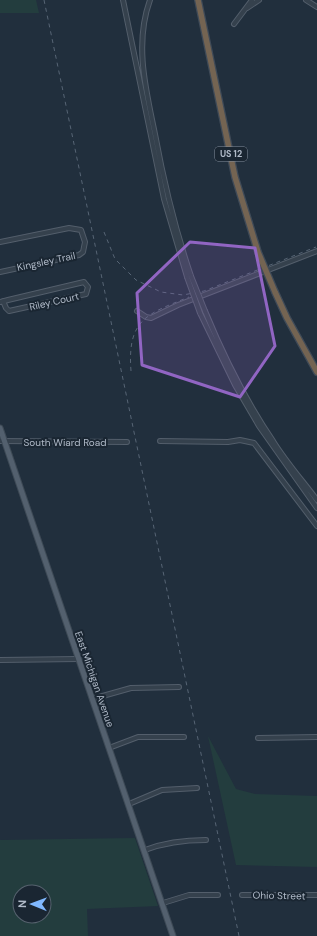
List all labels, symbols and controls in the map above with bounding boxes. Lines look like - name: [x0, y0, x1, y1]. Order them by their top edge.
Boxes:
- road number: US 12: [215, 147, 247, 161]
- street label: Kingsley Trail: [16, 249, 76, 274]
- street label: Riley Court: [28, 289, 80, 314]
- street label: South Wiard Road: [23, 436, 107, 449]
- street label: East Michigan Avenue: [72, 630, 117, 729]
- north arrow: [12, 884, 52, 924]
- street label: Ohio Street: [252, 889, 306, 902]
- text: N: [15, 900, 29, 908]

